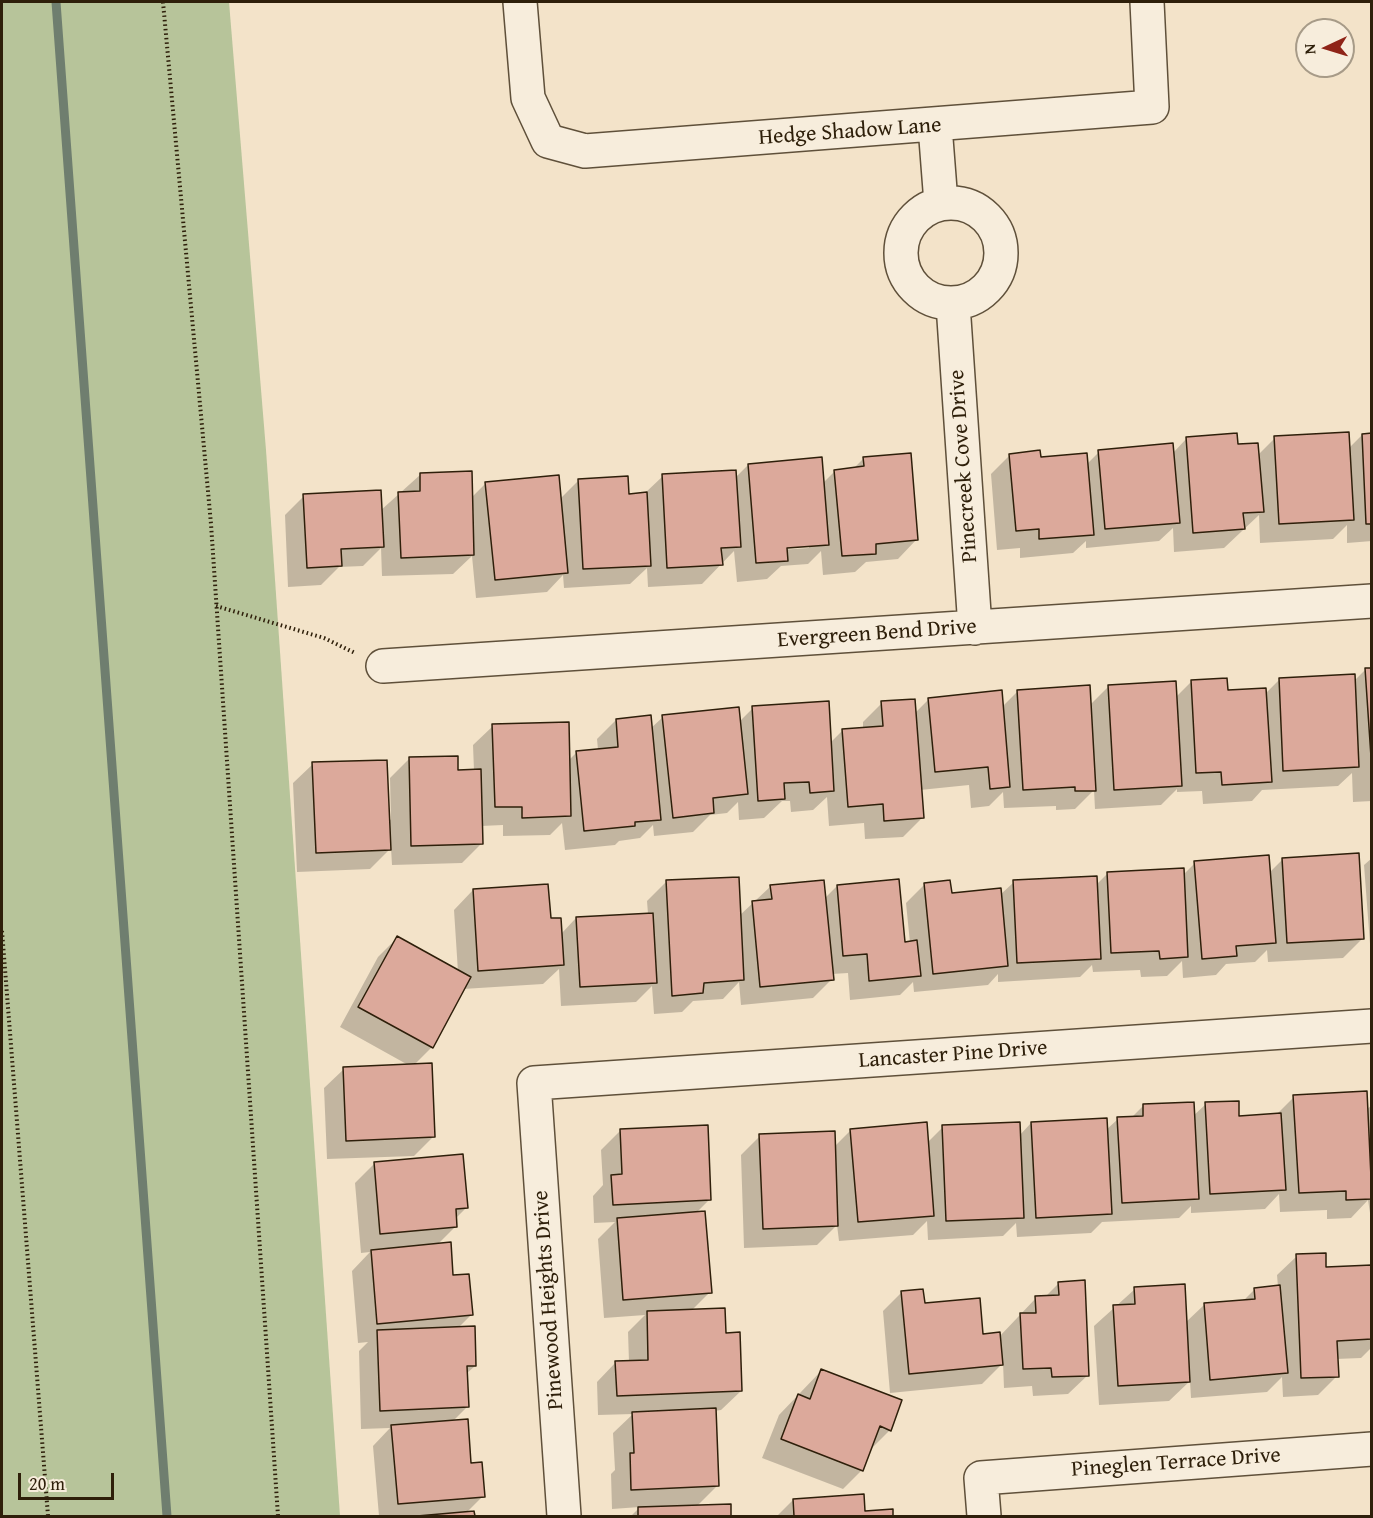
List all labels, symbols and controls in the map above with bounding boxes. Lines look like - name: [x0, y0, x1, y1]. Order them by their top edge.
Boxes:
- north arrow: [1295, 18, 1355, 78]
- text: N: [1297, 43, 1321, 55]
- street label: Hedge Shadow Lane: [758, 112, 942, 152]
- street label: Pinecreek Cove Drive: [944, 369, 984, 563]
- street label: Evergreen Bend Drive: [777, 614, 977, 654]
- street label: Lancaster Pine Drive: [858, 1035, 1048, 1075]
- street label: Pinewood Heights Drive: [528, 1189, 570, 1411]
- street label: Pineglen Terrace Drive: [1070, 1443, 1282, 1483]
- scale bar: [21, 1461, 117, 1499]
- text: 20 m: [29, 1470, 65, 1497]

